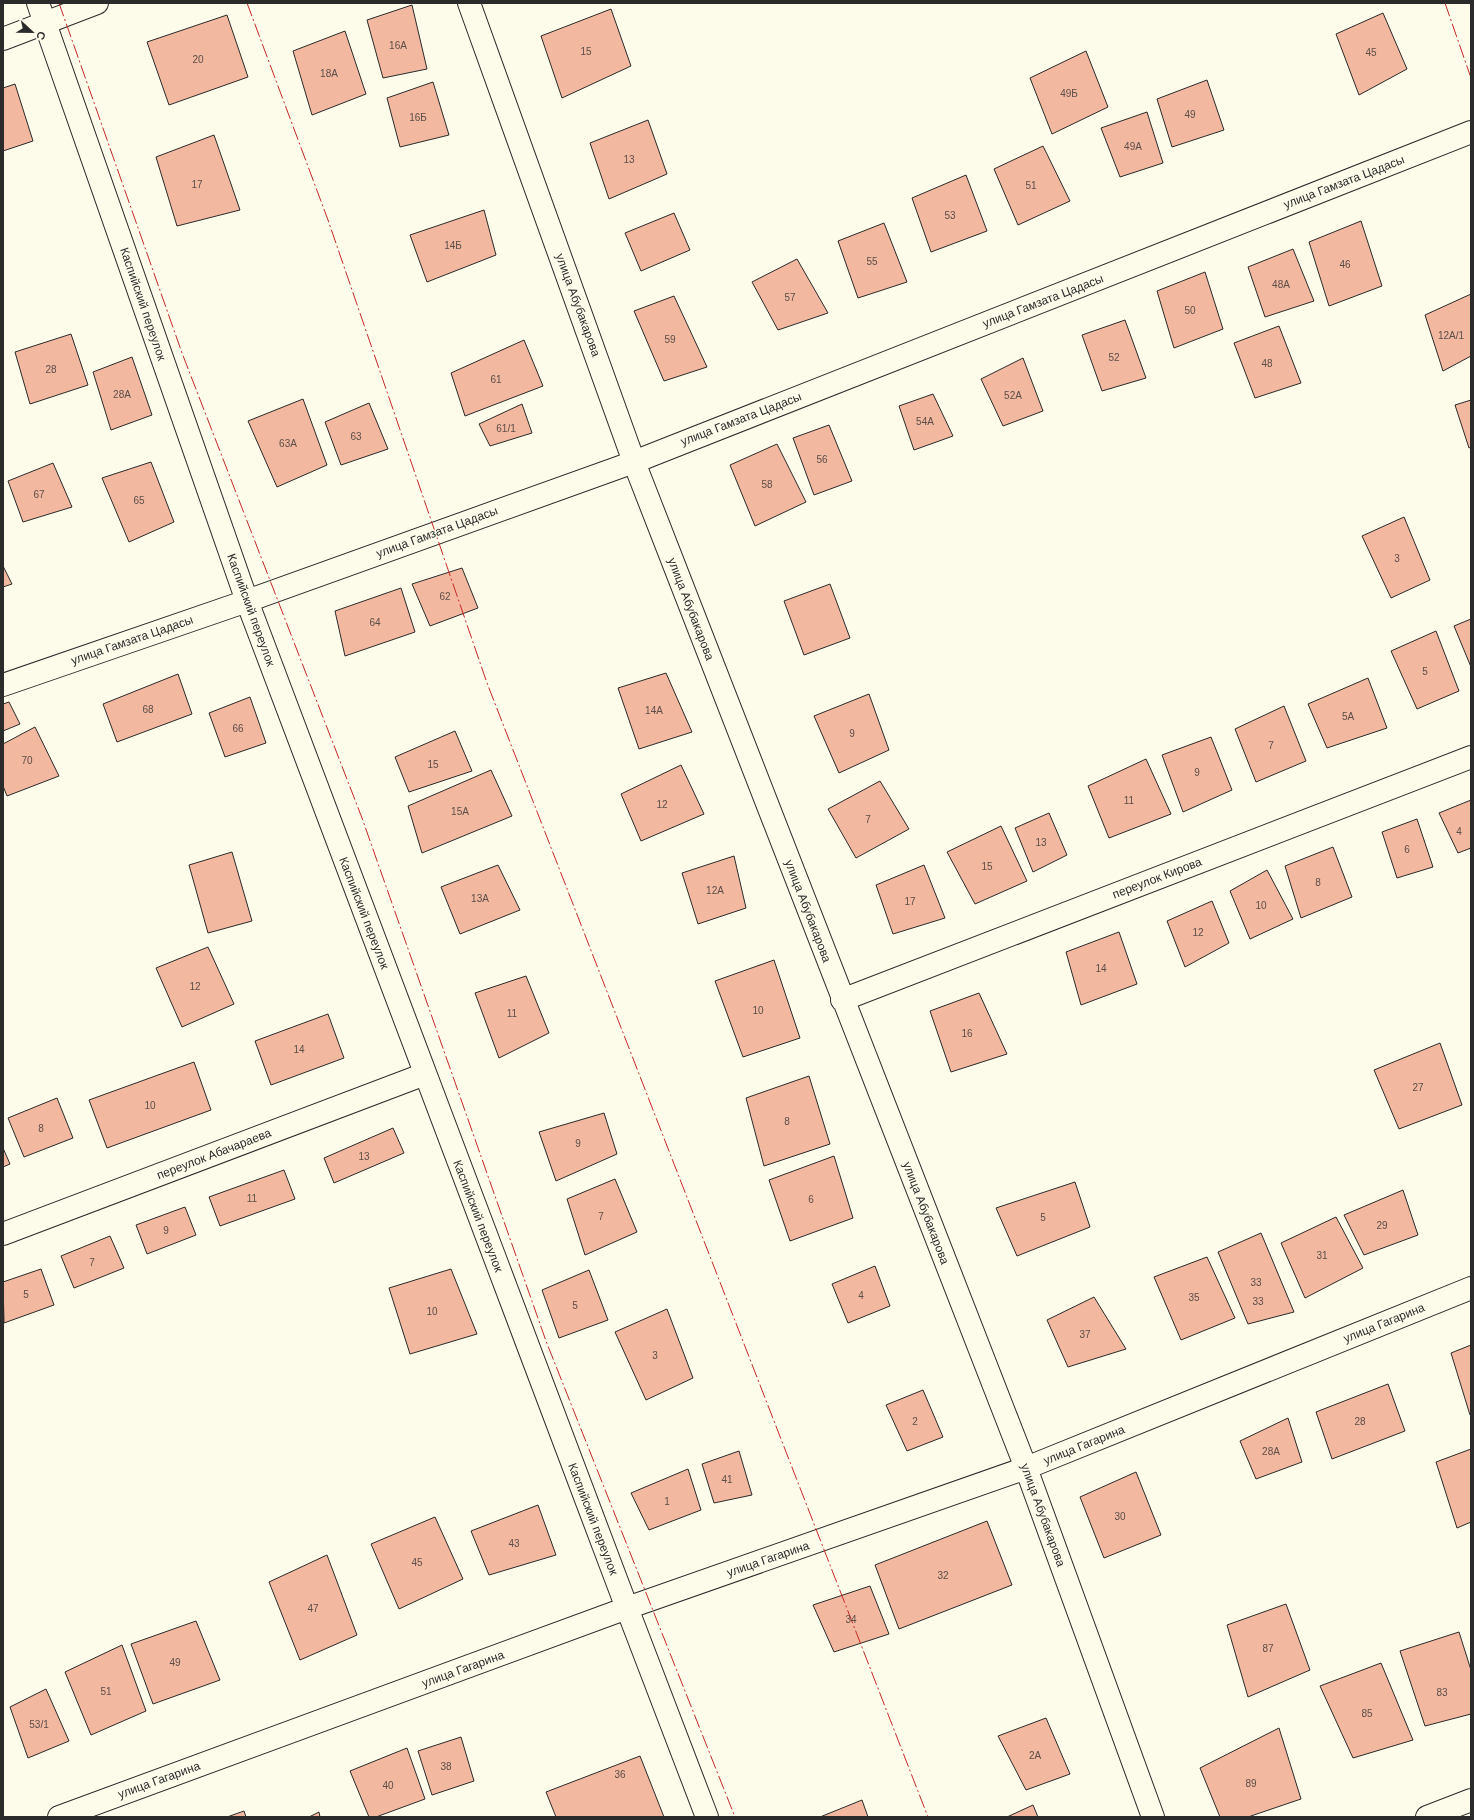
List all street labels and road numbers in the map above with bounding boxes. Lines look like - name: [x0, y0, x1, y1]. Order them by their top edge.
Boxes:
- street label: улица Гамзата Цадасы: [1282, 152, 1406, 212]
- street label: Каспийский переулок: [117, 246, 169, 363]
- street label: улица Абубакарова: [553, 251, 603, 359]
- street label: улица Гамзата Цадасы: [981, 271, 1105, 331]
- street label: улица Гамзата Цадасы: [679, 389, 803, 449]
- street label: улица Гамзата Цадасы: [374, 503, 500, 561]
- street label: Каспийский переулок: [224, 552, 278, 669]
- street label: улица Абубакарова: [665, 556, 717, 663]
- street label: улица Гамзата Цадасы: [69, 612, 195, 668]
- street label: переулок Кирова: [1110, 854, 1204, 901]
- street label: Каспийский переулок: [336, 855, 392, 972]
- street label: улица Абубакарова: [782, 858, 834, 965]
- street label: переулок Абачараева: [155, 1126, 273, 1182]
- street label: Каспийский переулок: [450, 1158, 506, 1275]
- street label: улица Абубакарова: [900, 1160, 952, 1267]
- street label: улица Гагарина: [1341, 1300, 1427, 1346]
- street label: улица Гагарина: [1041, 1422, 1127, 1468]
- street label: Каспийский переулок: [565, 1461, 621, 1578]
- street label: улица Абубакарова: [1018, 1461, 1068, 1569]
- street label: улица Гагарина: [725, 1538, 811, 1580]
- street label: улица Гагарина: [420, 1648, 506, 1690]
- street label: улица Гагарина: [116, 1759, 202, 1801]

